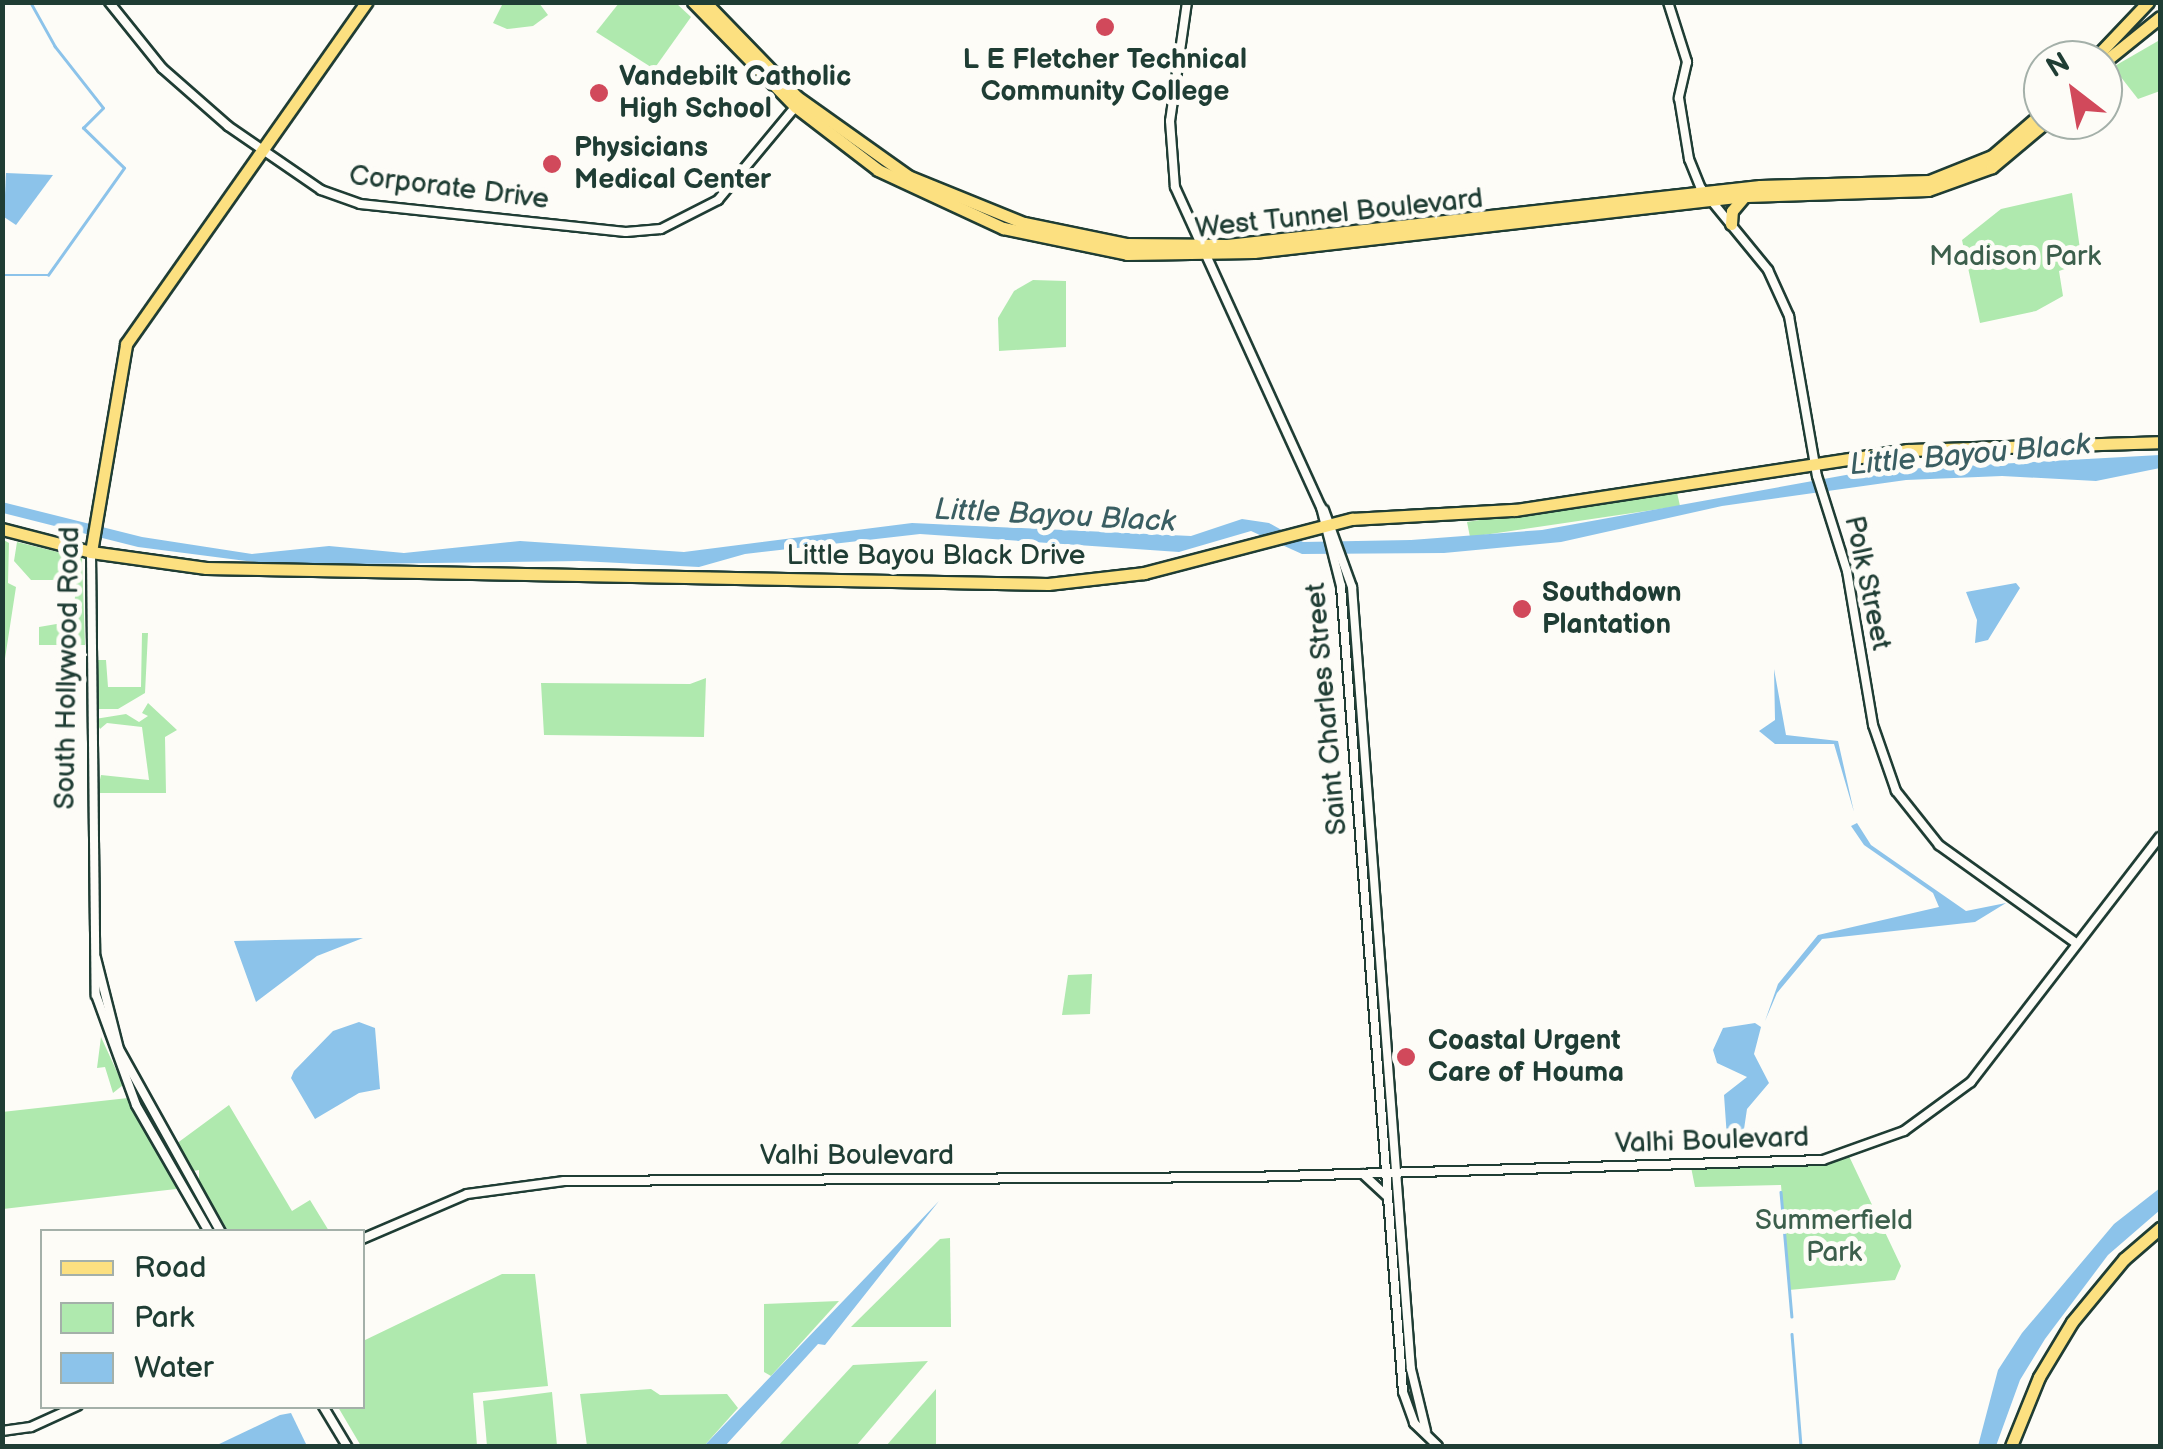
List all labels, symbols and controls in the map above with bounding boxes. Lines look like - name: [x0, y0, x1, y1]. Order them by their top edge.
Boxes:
- marker: L E Fletcher Technical Community College: [1094, 16, 1116, 38]
- north arrow: [2023, 40, 2123, 140]
- place label: L E Fletcher Technical Community College: [963, 43, 1247, 109]
- text: N: [2041, 46, 2076, 85]
- place label: Vandebilt Catholic High School: [619, 60, 851, 126]
- marker: Vandebilt Catholic High School: [588, 82, 610, 104]
- place label: Physicians Medical Center: [574, 131, 771, 197]
- marker: Physicians Medical Center: [539, 151, 565, 177]
- street label: Corporate Drive: [347, 159, 551, 217]
- street label: West Tunnel Boulevard: [1193, 182, 1485, 246]
- park label: Madison Park: [1929, 240, 2101, 274]
- water label: Little Bayou Black: [1848, 427, 2092, 483]
- water label: Little Bayou Black: [934, 492, 1176, 540]
- street label: Polk Street: [1836, 513, 1898, 653]
- street label: South Hollywood Road: [49, 526, 87, 810]
- street label: Little Bayou Black Drive: [787, 539, 1085, 573]
- place label: Southdown Plantation: [1542, 576, 1682, 642]
- street label: Saint Charles Street: [1299, 581, 1355, 837]
- marker: Southdown Plantation: [1511, 598, 1533, 620]
- place label: Coastal Urgent Care of Houma: [1428, 1024, 1624, 1090]
- marker: Coastal Urgent Care of Houma: [1393, 1044, 1419, 1070]
- street label: Valhi Boulevard: [1614, 1121, 1810, 1161]
- street label: Valhi Boulevard: [760, 1139, 954, 1173]
- park label: Summerfield Park: [1755, 1204, 1913, 1270]
- legend: [40, 1229, 365, 1409]
- text: Road: [134, 1250, 207, 1286]
- text: Park: [134, 1300, 194, 1336]
- text: Water: [134, 1350, 214, 1386]

